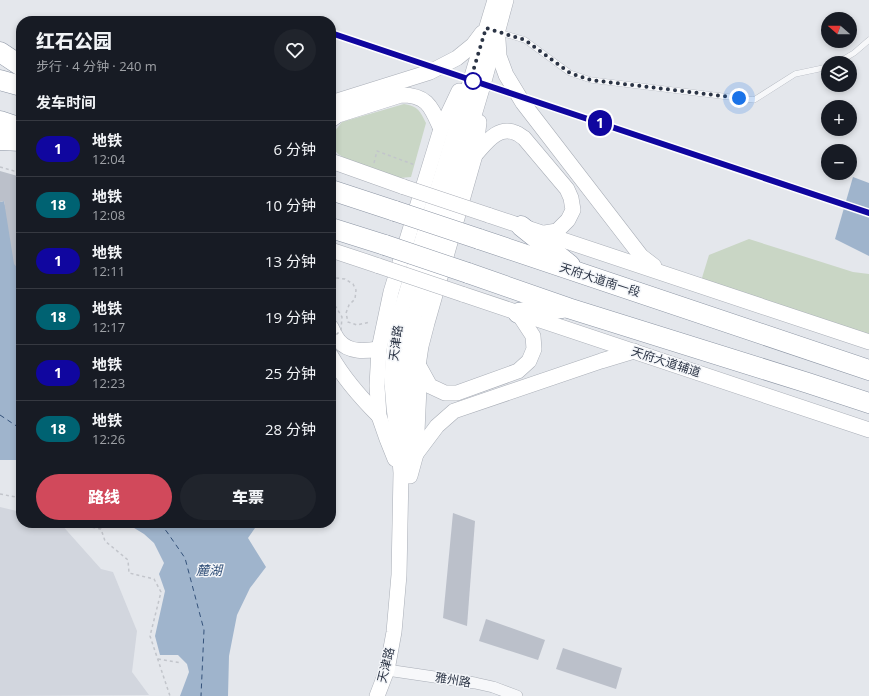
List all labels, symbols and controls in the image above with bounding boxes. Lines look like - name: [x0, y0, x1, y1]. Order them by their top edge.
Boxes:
- north arrow: [821, 12, 857, 48]
- map controls: [821, 12, 857, 180]
- text: 红石公园: [36, 28, 112, 54]
- button: heart: [274, 29, 316, 71]
- button: layers: [821, 56, 857, 92]
- text: 步行 · 4 分钟 · 240 m: [36, 57, 157, 75]
- unlabelled marker: [464, 72, 482, 90]
- your location: [729, 88, 749, 108]
- text: 发车时间: [36, 92, 96, 112]
- button: +: [821, 100, 857, 136]
- line badge: 1: [587, 110, 613, 136]
- text: 1: [596, 113, 604, 132]
- text: 地铁: [92, 130, 122, 150]
- text: 1: [54, 139, 62, 158]
- text: 6 分钟: [274, 139, 316, 159]
- button: −: [821, 144, 857, 180]
- text: 12:04: [92, 150, 125, 168]
- text: 地铁: [92, 186, 122, 206]
- text: 18: [50, 195, 66, 214]
- text: 10 分钟: [265, 195, 316, 215]
- text: 12:08: [92, 206, 125, 224]
- text: 地铁: [92, 242, 122, 262]
- text: 1: [54, 251, 62, 270]
- text: 13 分钟: [265, 251, 316, 271]
- street label: 天府大道南一段: [558, 258, 643, 301]
- text: 12:11: [92, 262, 125, 280]
- text: 地铁: [92, 298, 122, 318]
- text: 18: [50, 307, 66, 326]
- text: 19 分钟: [265, 307, 316, 327]
- text: 12:17: [92, 318, 125, 336]
- street label: 天津路: [385, 324, 406, 362]
- street label: 天府大道辅道: [629, 342, 703, 381]
- text: 地铁: [92, 354, 122, 374]
- text: 1: [54, 363, 62, 382]
- text: 25 分钟: [265, 363, 316, 383]
- text: 12:23: [92, 374, 125, 392]
- text: 地铁: [92, 410, 122, 430]
- text: 18: [50, 419, 66, 438]
- text: 28 分钟: [265, 419, 316, 439]
- text: 12:26: [92, 430, 125, 448]
- button: 路线: [36, 474, 172, 520]
- button: 车票: [180, 474, 316, 520]
- water label: 麓湖: [196, 561, 224, 579]
- street label: 天津路: [373, 645, 398, 684]
- street label: 雅州路: [434, 668, 472, 691]

